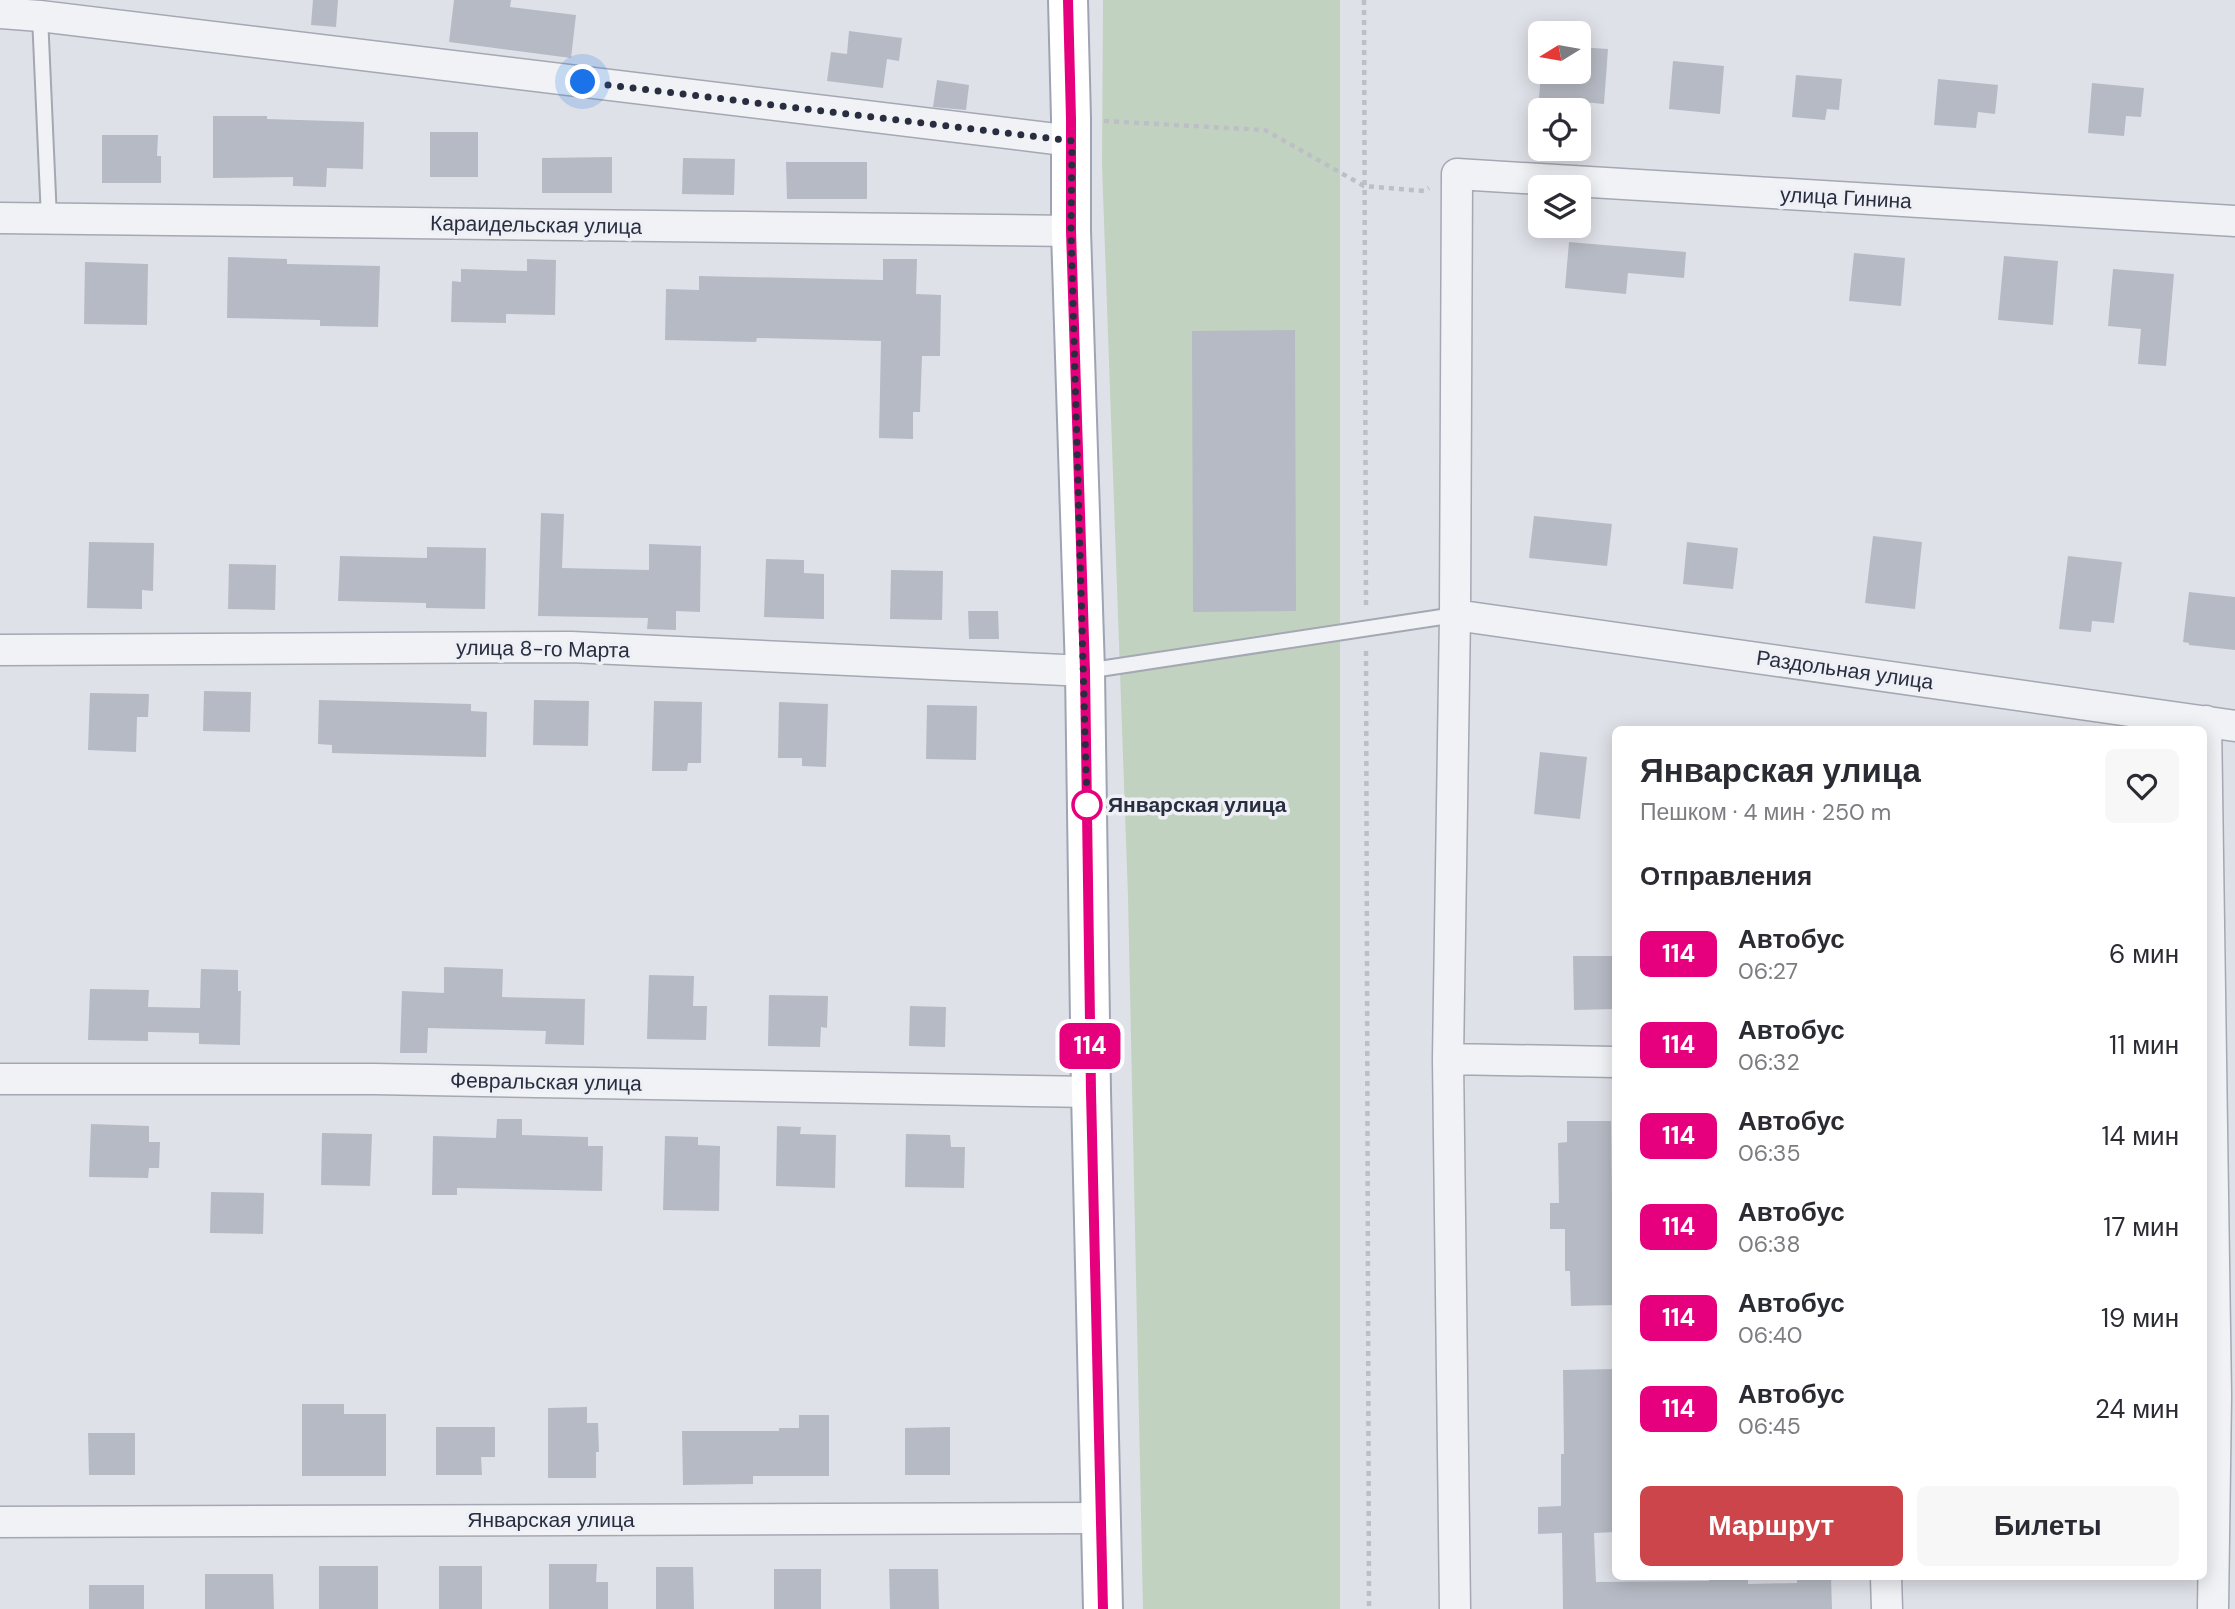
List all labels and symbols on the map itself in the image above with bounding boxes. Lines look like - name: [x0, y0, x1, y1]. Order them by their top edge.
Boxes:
- north arrow: [1528, 21, 1591, 84]
- your location: [565, 64, 600, 99]
- street label: улица Гинина: [1779, 181, 1913, 215]
- street label: Караидельская улица: [430, 209, 643, 241]
- street label: улица 8-го Марта: [456, 633, 630, 665]
- street label: Раздольная улица: [1755, 644, 1936, 696]
- marker: Январская улица: [1072, 790, 1102, 820]
- place label: Январская улица: [1108, 791, 1287, 819]
- line badge: 114: [1050, 1023, 1130, 1069]
- street label: Февральская улица: [450, 1066, 642, 1098]
- street label: Январская улица: [467, 1506, 635, 1534]

